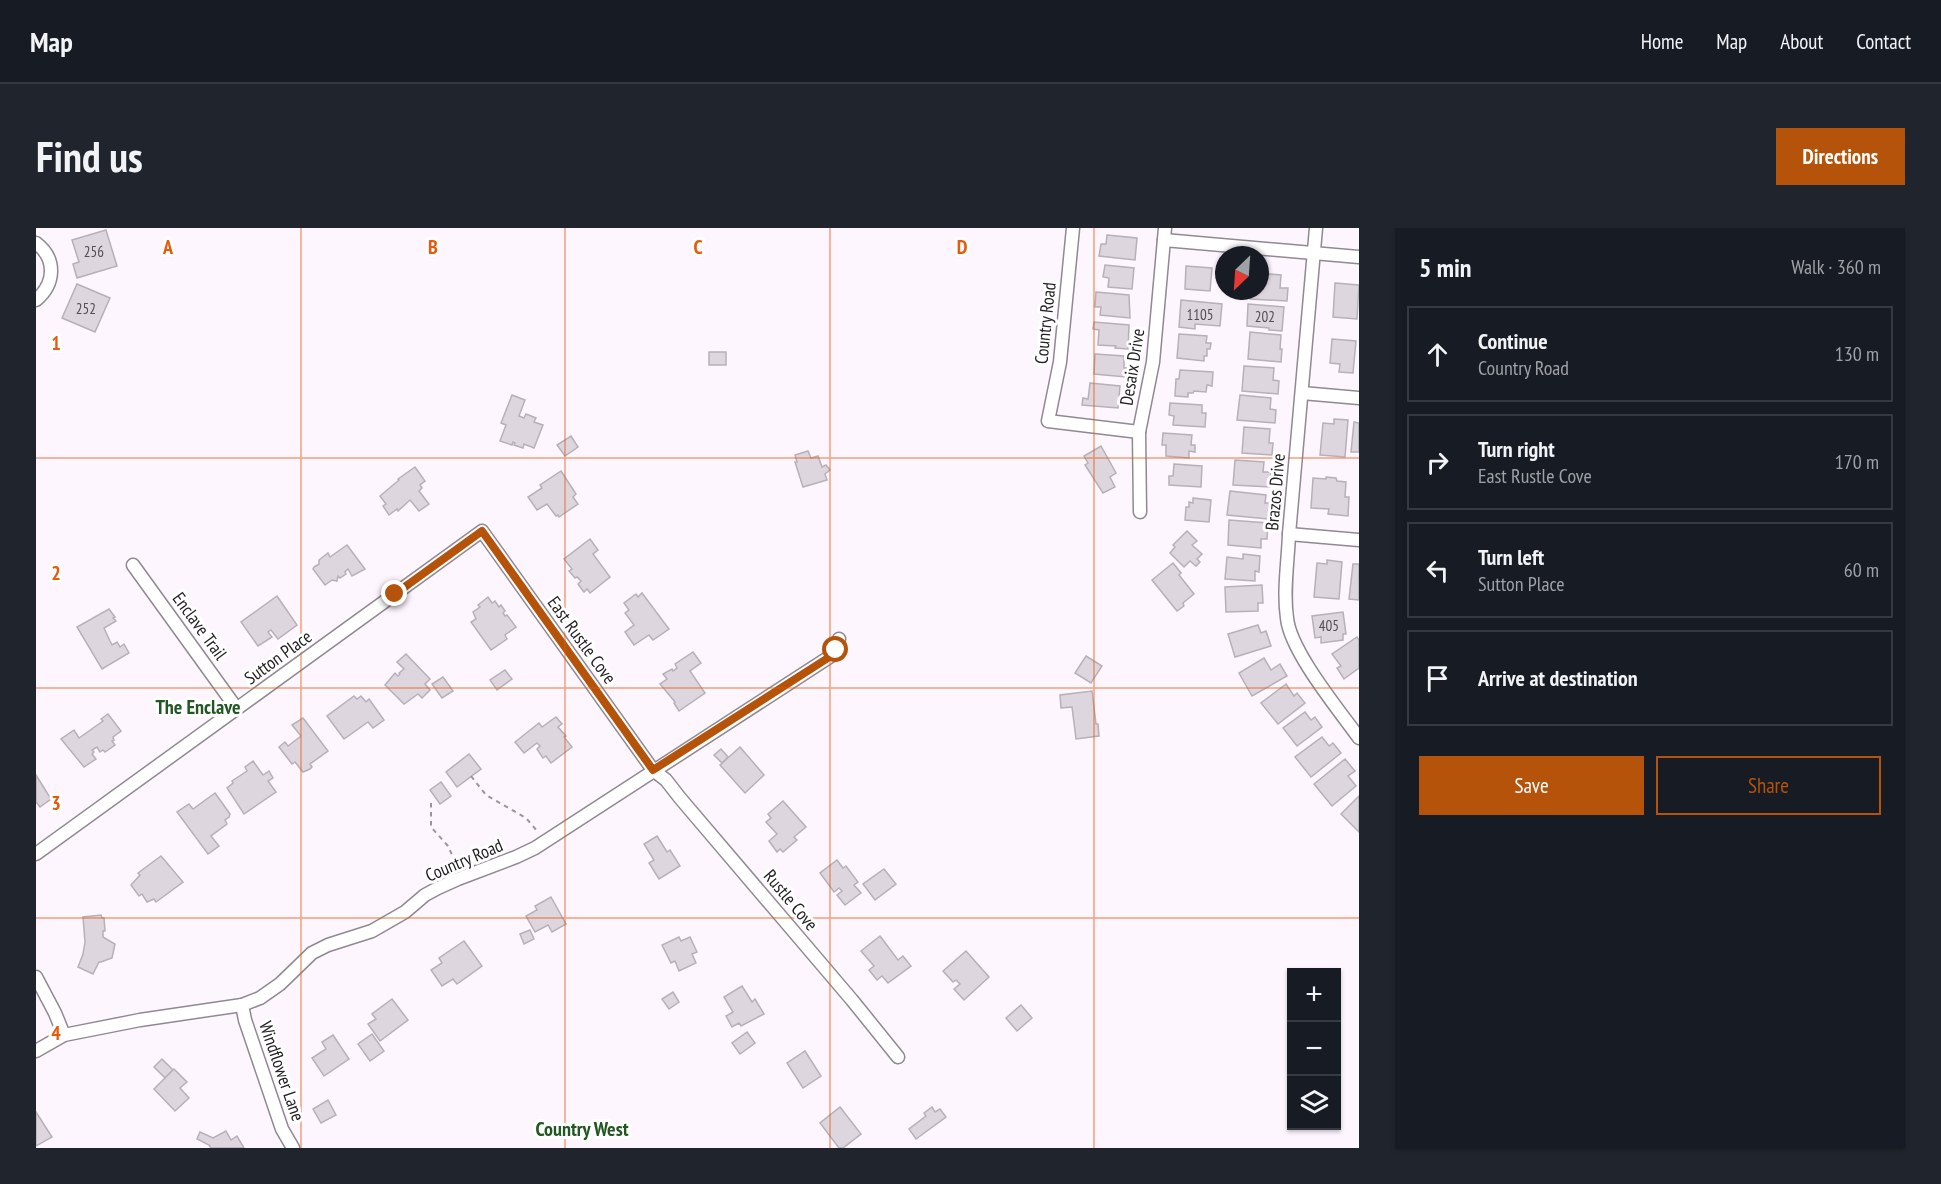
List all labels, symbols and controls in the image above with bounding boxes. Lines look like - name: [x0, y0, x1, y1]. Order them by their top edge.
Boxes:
- text: Map: [30, 23, 73, 60]
- text: Home: [1641, 28, 1683, 55]
- text: Map: [1716, 28, 1747, 55]
- text: About: [1780, 28, 1823, 55]
- text: Contact: [1856, 28, 1911, 55]
- button: Directions: [1776, 128, 1905, 185]
- text: Find us: [36, 129, 143, 184]
- text: A: [162, 234, 174, 260]
- text: B: [428, 234, 438, 260]
- text: C: [693, 234, 703, 260]
- text: D: [957, 234, 968, 260]
- house number: 256: [84, 242, 104, 261]
- north arrow: [1215, 246, 1269, 300]
- text: 5 min: [1419, 251, 1472, 284]
- text: Walk · 360 m: [1791, 254, 1881, 280]
- street label: Country Road: [1029, 281, 1061, 365]
- house number: 252: [76, 299, 96, 318]
- house number: 1105: [1186, 305, 1214, 324]
- house number: 202: [1255, 307, 1275, 326]
- street label: Desaix Drive: [1115, 327, 1149, 407]
- text: Continue: [1478, 327, 1548, 355]
- text: 1: [51, 330, 61, 356]
- icon: ahead: [1421, 338, 1454, 371]
- text: 130 m: [1835, 341, 1879, 367]
- text: Country Road: [1478, 355, 1569, 381]
- text: Turn right: [1478, 435, 1555, 463]
- icon: right: [1421, 446, 1454, 479]
- text: 170 m: [1835, 449, 1879, 475]
- street label: Brazos Drive: [1260, 453, 1290, 531]
- text: East Rustle Cove: [1478, 463, 1592, 489]
- text: Turn left: [1478, 543, 1544, 571]
- icon: left: [1421, 554, 1454, 587]
- text: 60 m: [1844, 557, 1879, 583]
- text: 2: [51, 560, 61, 586]
- text: Sutton Place: [1478, 571, 1564, 597]
- route end: [381, 580, 407, 606]
- street label: Enclave Trail: [168, 588, 233, 665]
- street label: East Rustle Cove: [543, 592, 621, 688]
- house number: 405: [1319, 616, 1339, 635]
- street label: Sutton Place: [240, 625, 316, 689]
- route start: [822, 636, 848, 662]
- icon: arrive: [1421, 662, 1454, 695]
- text: Arrive at destination: [1478, 664, 1638, 692]
- district label: The Enclave: [155, 694, 241, 720]
- button: Save: [1419, 756, 1644, 815]
- button: Share: [1656, 756, 1881, 815]
- text: 3: [51, 790, 61, 816]
- street label: Country Road: [422, 833, 506, 887]
- street label: Rustle Cove: [759, 865, 823, 935]
- map controls: [1287, 968, 1341, 1130]
- button: +: [1287, 968, 1341, 1022]
- street label: Windflower Lane: [254, 1018, 310, 1124]
- text: 4: [51, 1020, 61, 1046]
- button: −: [1287, 1022, 1341, 1076]
- button: layers: [1287, 1076, 1341, 1130]
- district label: Country West: [536, 1116, 629, 1142]

